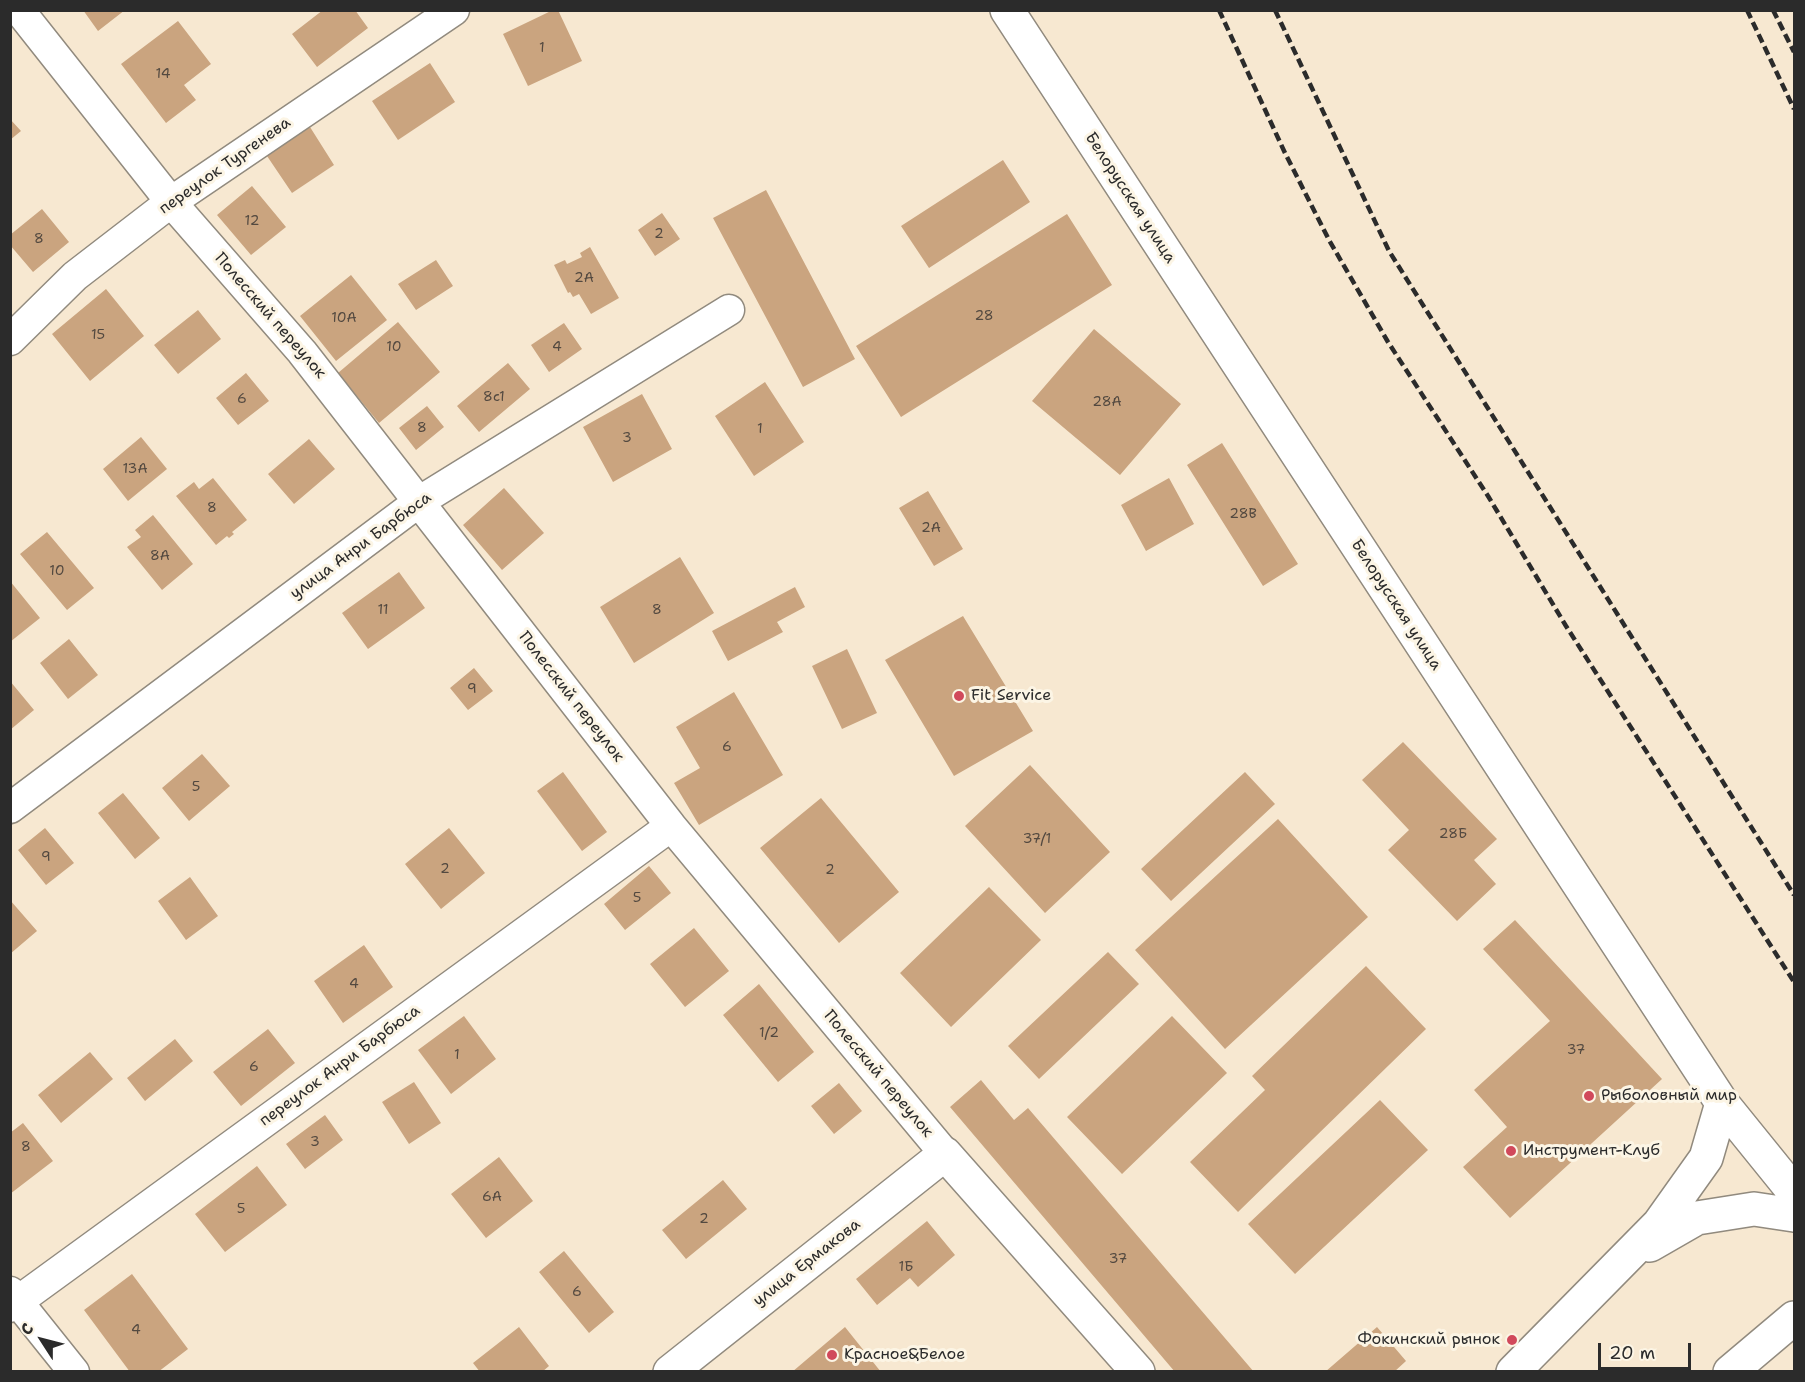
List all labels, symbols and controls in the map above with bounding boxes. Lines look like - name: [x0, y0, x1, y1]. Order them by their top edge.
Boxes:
- house number: 1: [539, 40, 545, 56]
- house number: 14: [155, 66, 171, 82]
- street label: переулок Тургенева: [156, 113, 294, 219]
- street label: Белорусская улица: [1081, 129, 1179, 267]
- house number: 12: [245, 213, 259, 229]
- house number: 2: [654, 226, 664, 242]
- house number: 8: [34, 231, 44, 247]
- street label: Полесский переулок: [210, 249, 330, 383]
- house number: 2А: [574, 270, 594, 286]
- house number: 28: [974, 308, 994, 324]
- house number: 10А: [331, 310, 357, 326]
- house number: 15: [91, 327, 105, 343]
- house number: 10: [386, 339, 402, 355]
- house number: 4: [552, 339, 562, 355]
- house number: 8с1: [483, 389, 505, 405]
- house number: 6: [237, 391, 247, 407]
- house number: 28А: [1092, 394, 1122, 410]
- house number: 8: [417, 420, 427, 436]
- house number: 1: [757, 421, 763, 437]
- house number: 3: [622, 430, 632, 446]
- house number: 13А: [122, 461, 148, 477]
- street label: улица Анри Барбюса: [287, 488, 435, 604]
- house number: 8: [207, 500, 217, 516]
- house number: 28В: [1229, 506, 1257, 522]
- house number: 2А: [921, 520, 941, 536]
- street label: Белорусская улица: [1347, 536, 1445, 674]
- house number: 8А: [150, 548, 170, 564]
- house number: 10: [49, 563, 65, 579]
- house number: 11: [377, 602, 389, 618]
- house number: 8: [652, 602, 662, 618]
- street label: Полесский переулок: [514, 628, 628, 766]
- house number: 9: [467, 681, 477, 697]
- place label: Fit Service: [971, 686, 1051, 706]
- marker: Fit Service: [952, 689, 966, 703]
- house number: 6: [722, 739, 732, 755]
- house number: 5: [192, 779, 200, 795]
- house number: 28Б: [1439, 826, 1467, 842]
- house number: 37/1: [1023, 831, 1051, 847]
- house number: 9: [41, 849, 51, 865]
- house number: 2: [440, 861, 450, 877]
- house number: 2: [825, 862, 835, 878]
- house number: 5: [633, 890, 641, 906]
- house number: 4: [349, 976, 359, 992]
- street label: переулок Анри Барбюса: [256, 1001, 424, 1131]
- street label: Полесский переулок: [819, 1007, 937, 1141]
- house number: 1/2: [759, 1025, 779, 1041]
- house number: 37: [1567, 1042, 1585, 1058]
- house number: 1: [454, 1047, 460, 1063]
- house number: 6: [249, 1059, 259, 1075]
- place label: Рыболовный мир: [1601, 1086, 1737, 1106]
- marker: Рыболовный мир: [1582, 1089, 1596, 1103]
- house number: 3: [310, 1134, 320, 1150]
- house number: 8: [21, 1139, 31, 1155]
- place label: Инструмент-Клуб: [1523, 1141, 1660, 1161]
- marker: Инструмент-Клуб: [1504, 1144, 1518, 1158]
- house number: 6А: [482, 1189, 502, 1205]
- house number: 5: [237, 1201, 245, 1217]
- house number: 2: [699, 1211, 709, 1227]
- street label: улица Ермакова: [750, 1215, 864, 1311]
- house number: 37: [1109, 1251, 1127, 1267]
- house number: 1Б: [898, 1259, 914, 1275]
- house number: 6: [572, 1284, 582, 1300]
- north arrow: [12, 1310, 72, 1370]
- text: С: [16, 1319, 38, 1339]
- house number: 4: [131, 1322, 141, 1338]
- place label: Фокинский рынок: [1358, 1330, 1500, 1350]
- scale bar: [1601, 1331, 1694, 1369]
- marker: Фокинский рынок: [1505, 1333, 1519, 1347]
- text: 20 m: [1609, 1341, 1655, 1365]
- place label: Красное&Белое: [844, 1345, 965, 1365]
- marker: Красное&Белое: [825, 1348, 839, 1362]

